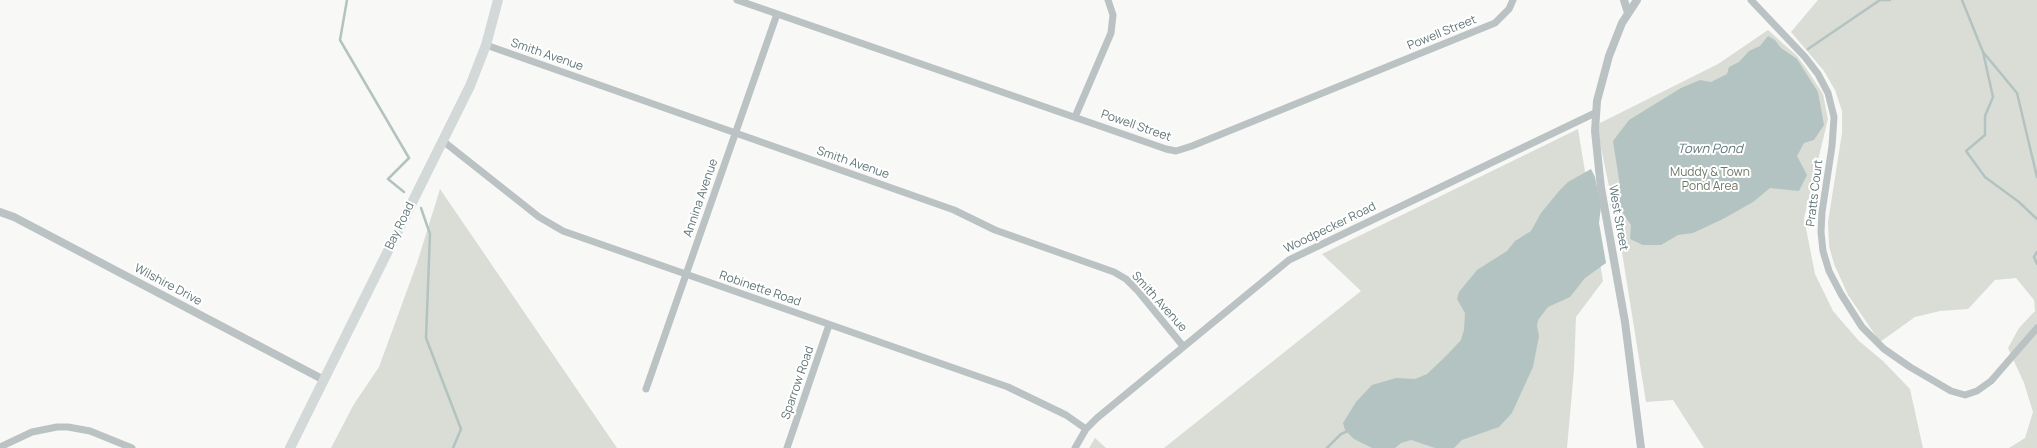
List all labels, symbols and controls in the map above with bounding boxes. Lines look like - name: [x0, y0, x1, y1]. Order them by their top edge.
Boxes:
- street label: Powell Street: [1405, 13, 1479, 53]
- street label: Smith Avenue: [509, 36, 585, 74]
- street label: Powell Street: [1099, 107, 1173, 145]
- water label: Town Pond: [1677, 141, 1743, 157]
- street label: Smith Avenue: [815, 144, 891, 182]
- street label: Annina Avenue: [681, 157, 721, 239]
- street label: Pratts Court: [1804, 159, 1826, 227]
- park label: Muddy & Town Pond Area: [1670, 166, 1750, 194]
- street label: West Street: [1605, 184, 1631, 252]
- street label: Woodpecker Road: [1282, 199, 1378, 257]
- street label: Bay Road: [382, 200, 418, 252]
- street label: Wilshire Drive: [132, 261, 204, 309]
- street label: Robinette Road: [717, 268, 803, 310]
- street label: Smith Avenue: [1128, 269, 1190, 335]
- street label: Sparrow Road: [779, 344, 817, 422]

